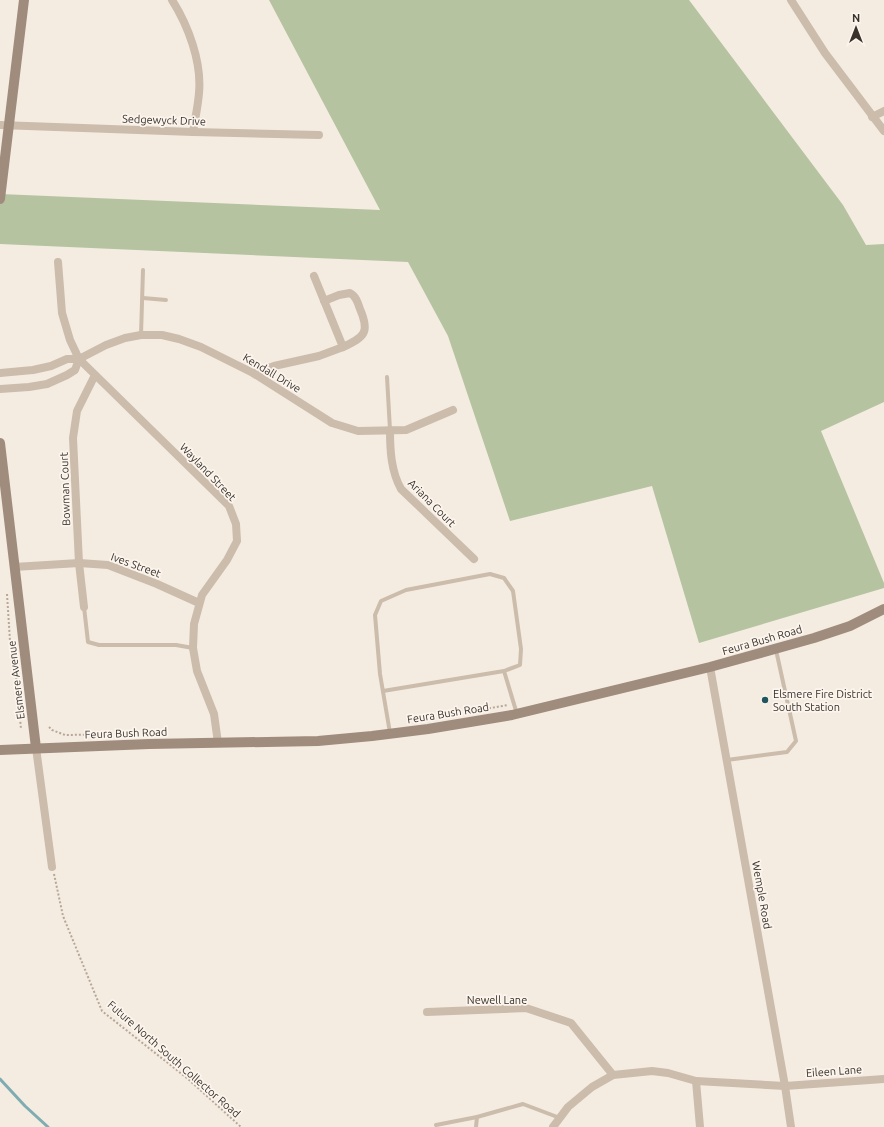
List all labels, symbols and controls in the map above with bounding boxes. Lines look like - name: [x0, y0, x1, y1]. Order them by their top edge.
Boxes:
- north arrow: [836, 8, 876, 48]
- text: N: [852, 12, 860, 24]
- street label: Sedgewyck Drive: [122, 113, 206, 127]
- street label: Kendall Drive: [241, 351, 303, 395]
- street label: Wayland Street: [177, 441, 239, 504]
- street label: Bowman Court: [58, 451, 72, 526]
- street label: Ariana Court: [406, 477, 459, 530]
- street label: Ives Street: [109, 550, 163, 580]
- street label: Feura Bush Road: [721, 623, 803, 657]
- street label: Elsmere Avenue: [5, 640, 27, 720]
- place label: Elsmere Fire District South Station: [773, 688, 873, 713]
- marker: Elsmere Fire District South Station: [760, 695, 770, 705]
- street label: Feura Bush Road: [406, 701, 490, 725]
- street label: Feura Bush Road: [84, 726, 168, 740]
- street label: Wemple Road: [750, 860, 774, 930]
- street label: Newell Lane: [467, 994, 527, 1006]
- street label: Future North South Collector Road: [105, 998, 243, 1120]
- street label: Eileen Lane: [806, 1063, 862, 1079]

